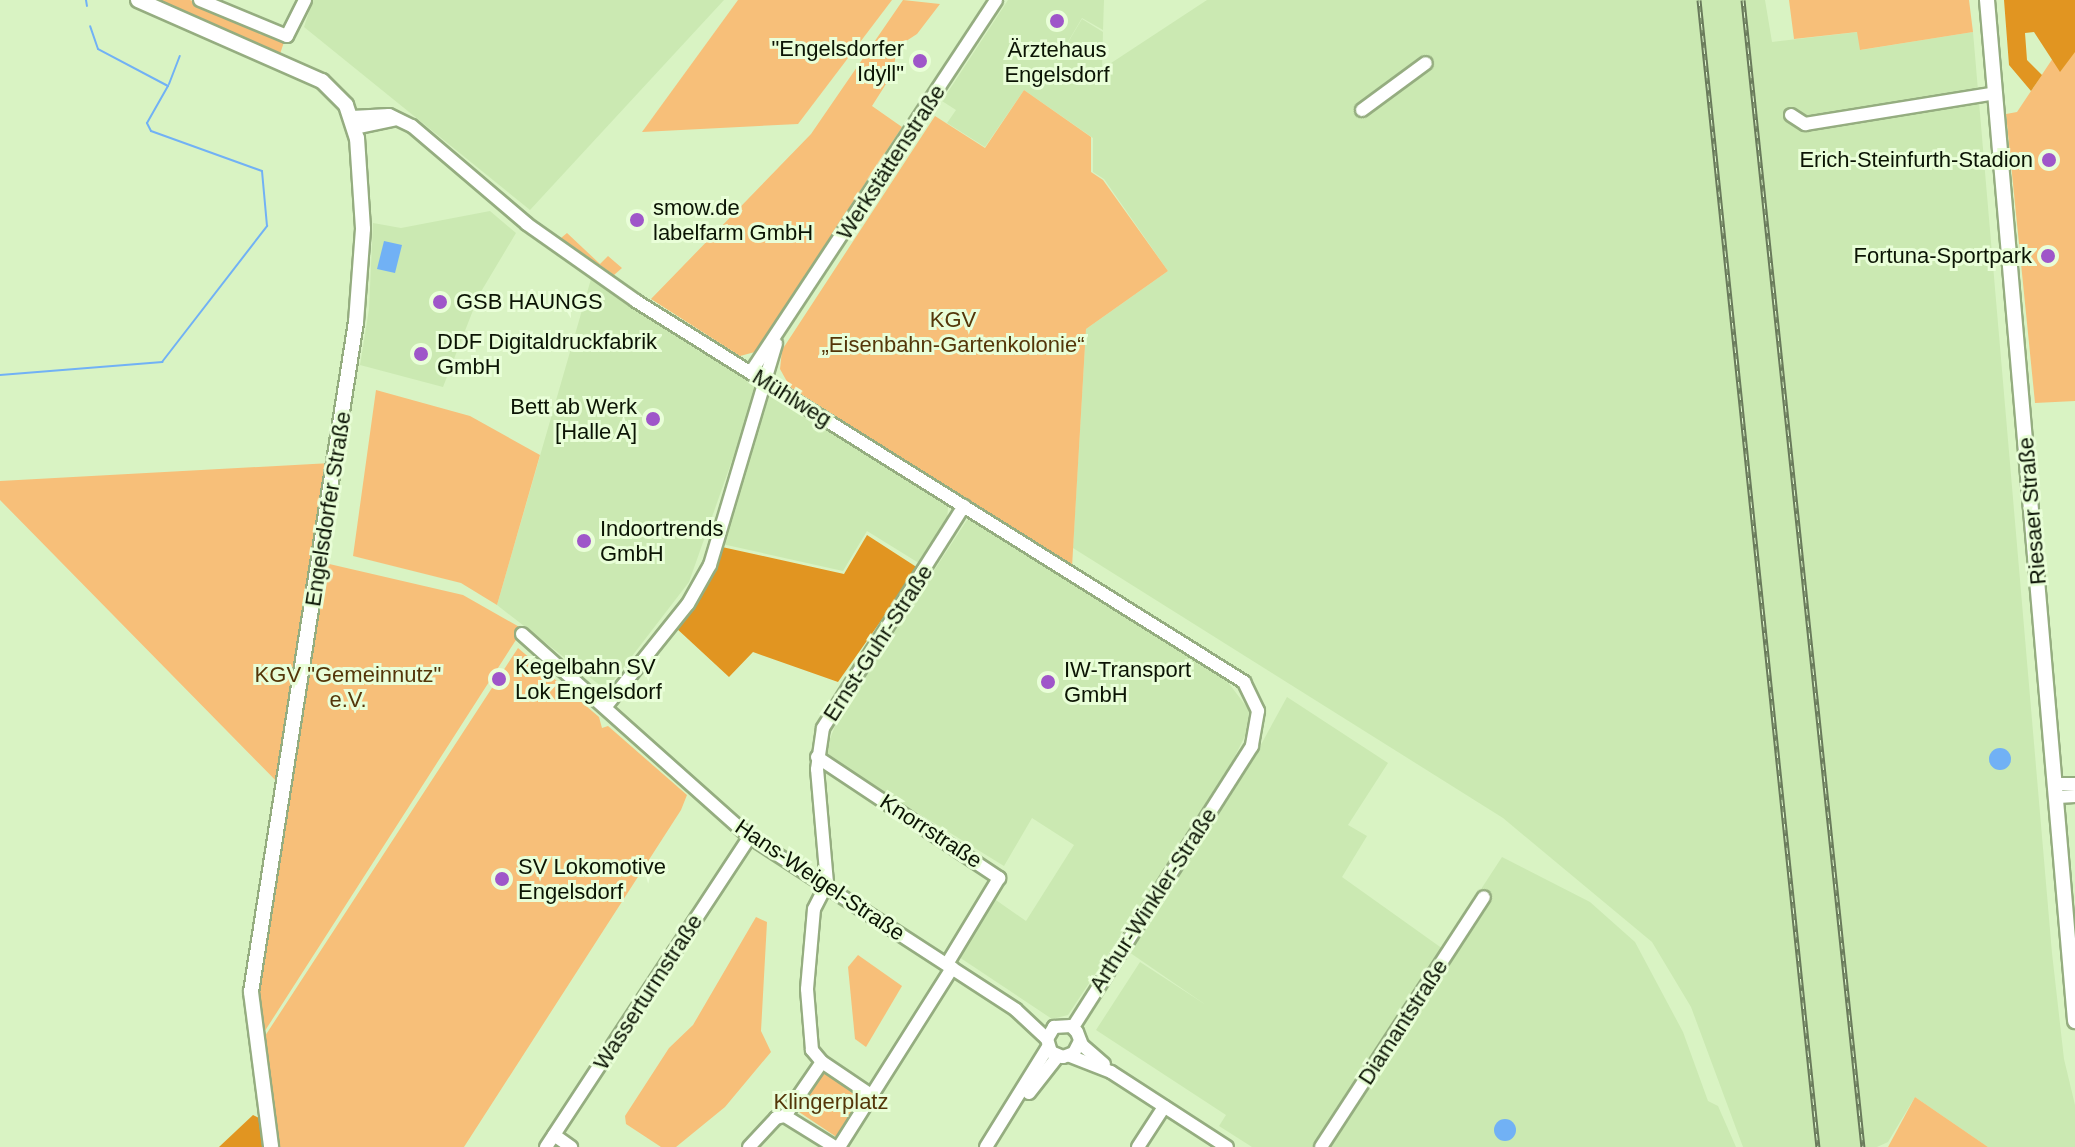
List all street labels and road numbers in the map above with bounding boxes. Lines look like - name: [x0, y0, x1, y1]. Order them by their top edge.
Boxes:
- street label: Werkstättenstraße: [831, 80, 951, 244]
- street label: Mühlweg: [748, 363, 836, 433]
- street label: Engelsdorfer Straße: [300, 410, 356, 608]
- street label: Riesaer Straße: [2012, 436, 2052, 586]
- street label: Ernst-Guhr-Straße: [818, 560, 938, 726]
- street label: Knorrstraße: [875, 788, 987, 874]
- street label: Arthur-Winkler-Straße: [1084, 803, 1222, 997]
- street label: Hans-Weigel-Straße: [730, 813, 910, 947]
- street label: Wasserturmstraße: [588, 909, 708, 1075]
- street label: Diamantstraße: [1353, 954, 1453, 1090]

